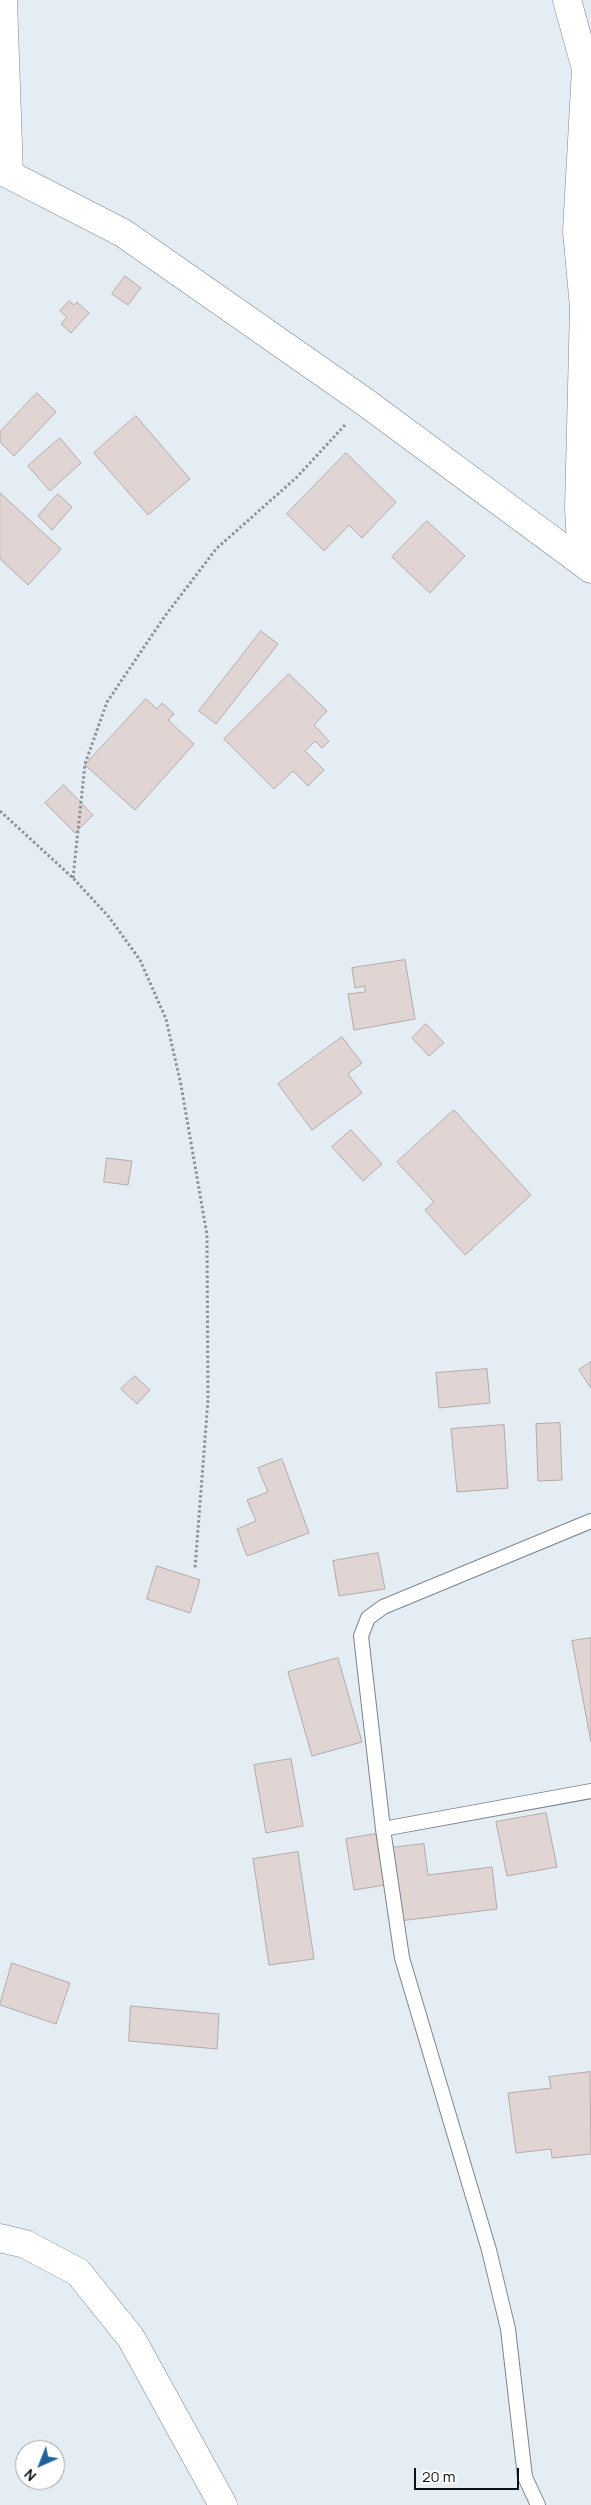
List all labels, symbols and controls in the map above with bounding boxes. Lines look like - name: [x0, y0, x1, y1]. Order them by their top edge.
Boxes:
- north arrow: [15, 2440, 65, 2490]
- scale bar: [416, 2458, 521, 2490]
- text: N: [20, 2465, 40, 2486]
- text: 20 m: [422, 2466, 455, 2487]

